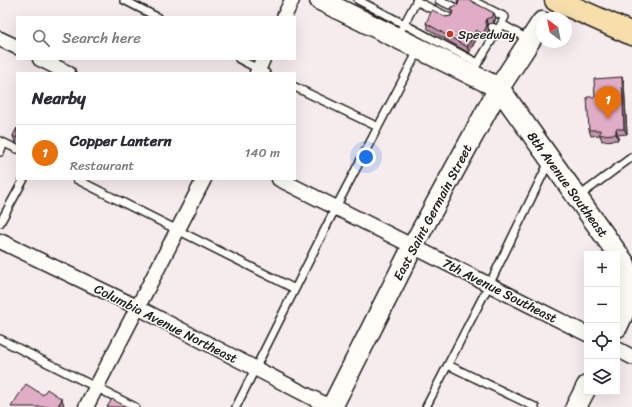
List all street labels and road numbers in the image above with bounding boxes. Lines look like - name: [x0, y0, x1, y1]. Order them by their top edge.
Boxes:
- street label: 8th Avenue Southeast: [521, 126, 614, 243]
- street label: East Saint Germain Street: [387, 139, 478, 285]
- street label: 7th Avenue Southeast: [438, 252, 561, 329]
- street label: Columbia Avenue Northeast: [90, 277, 242, 370]

